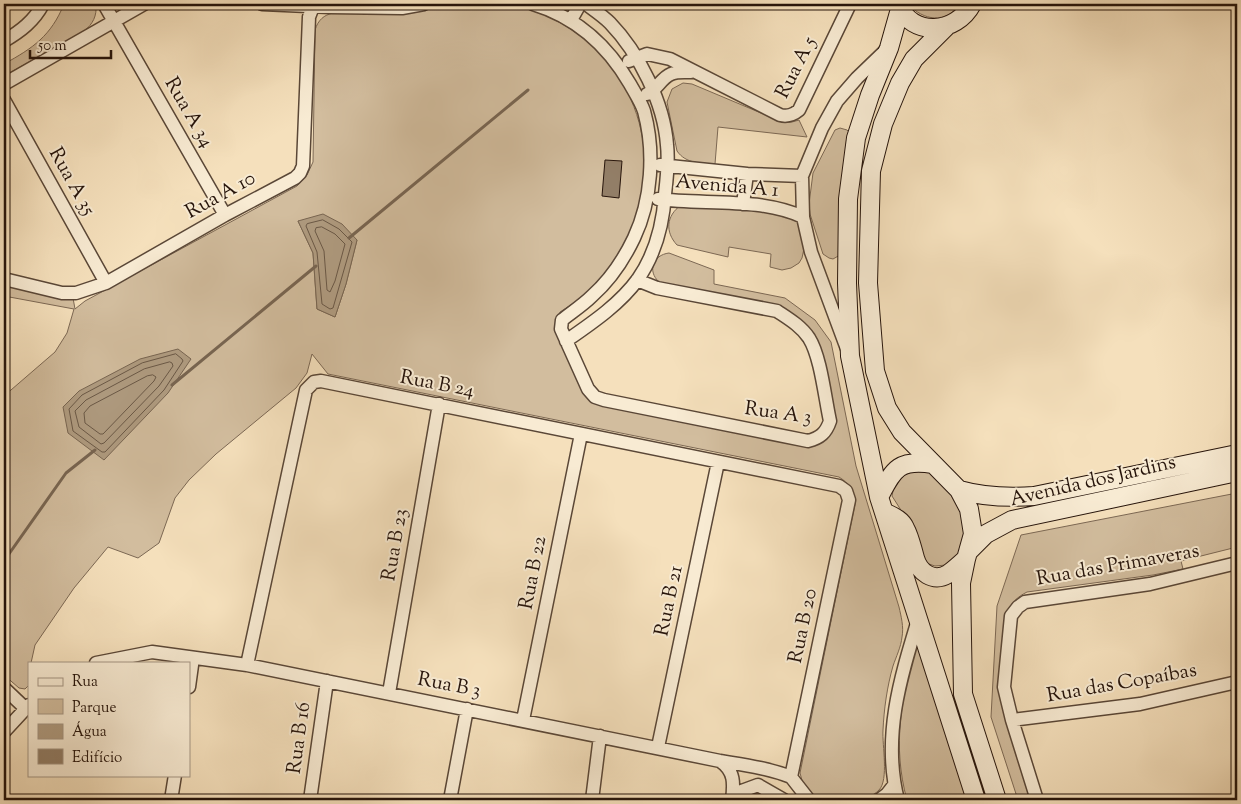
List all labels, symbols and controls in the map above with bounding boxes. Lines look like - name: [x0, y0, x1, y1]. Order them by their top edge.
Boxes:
- scale bar: [30, 28, 111, 60]
- street label: Rua A 5: [769, 32, 825, 104]
- text: 50 m: [37, 36, 67, 57]
- street label: Rua A 34: [156, 72, 220, 154]
- street label: Rua A 35: [40, 143, 102, 222]
- street label: Rua A 10: [181, 165, 261, 227]
- street label: Avenida A 1: [674, 168, 780, 206]
- street label: Rua B 24: [397, 364, 477, 406]
- street label: Rua A 3: [743, 395, 813, 433]
- street label: Avenida dos Jardins: [1007, 449, 1179, 515]
- street label: Rua B 23: [375, 506, 417, 584]
- street label: Rua B 22: [513, 534, 555, 612]
- street label: Rua das Primaveras: [1034, 537, 1202, 595]
- street label: Rua B 21: [648, 563, 692, 639]
- street label: Rua B 20: [782, 586, 826, 666]
- street label: Rua das Copaíbas: [1045, 657, 1199, 711]
- legend: [28, 662, 190, 776]
- street label: Rua B 3: [415, 666, 483, 706]
- text: Rua: [72, 672, 98, 693]
- text: Parque: [72, 698, 116, 719]
- street label: Rua B 16: [281, 700, 319, 776]
- text: Água: [72, 721, 107, 743]
- text: Edifício: [72, 748, 122, 769]

